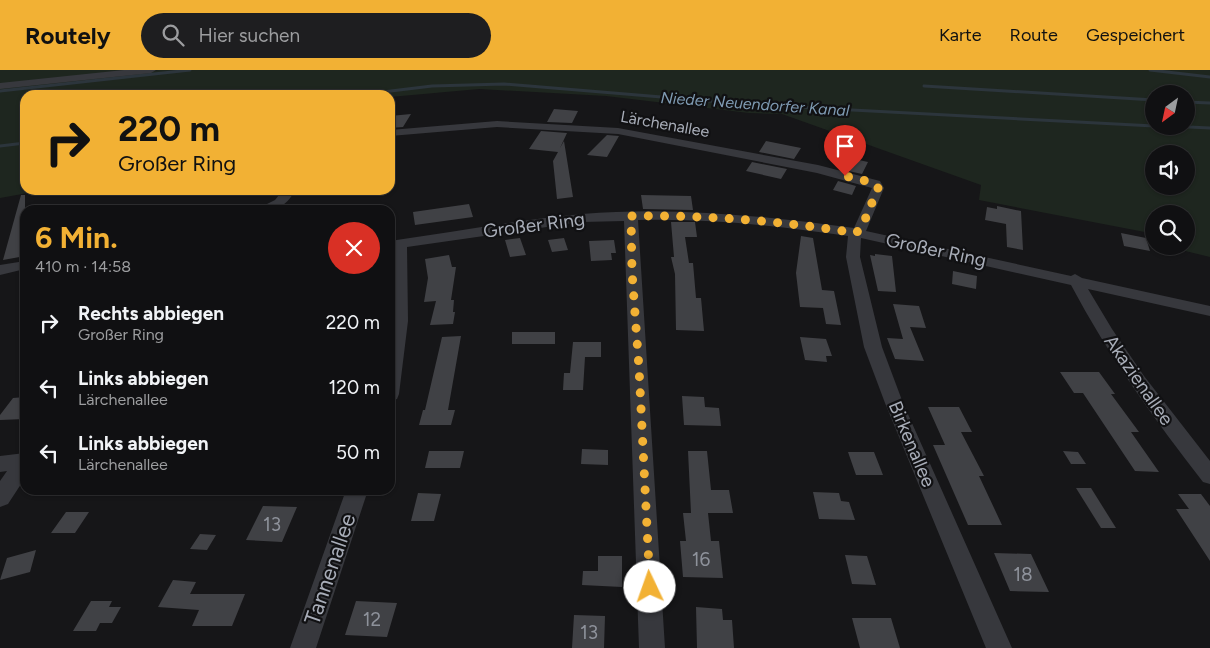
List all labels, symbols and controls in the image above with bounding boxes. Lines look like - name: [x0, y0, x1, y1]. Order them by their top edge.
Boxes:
- search box: [141, 13, 491, 58]
- text: Routely: [25, 21, 111, 50]
- icon: search: [159, 21, 187, 49]
- text: Hier suchen: [199, 24, 300, 47]
- text: Karte: [939, 24, 982, 46]
- text: Route: [1010, 24, 1058, 46]
- text: Gespeichert: [1086, 24, 1185, 46]
- north arrow: [1145, 85, 1195, 135]
- map controls: [1145, 85, 1195, 255]
- water label: Nieder Neuendorfer Kanal: [660, 88, 850, 120]
- street label: Lärchenallee: [619, 107, 711, 141]
- text: 220 m: [118, 108, 220, 150]
- icon: right: [35, 110, 100, 175]
- pin: [824, 125, 866, 176]
- icon: arrive: [831, 132, 859, 160]
- button: sound: [1145, 145, 1195, 195]
- text: Großer Ring: [118, 150, 236, 177]
- button: search: [1145, 205, 1195, 255]
- street label: Großer Ring: [482, 207, 586, 243]
- text: 6 Min.: [35, 219, 118, 256]
- button: close: [328, 222, 380, 274]
- street label: Großer Ring: [884, 228, 988, 272]
- text: 410 m · 14:58: [35, 257, 131, 276]
- text: Rechts abbiegen: [78, 302, 224, 325]
- icon: right: [35, 309, 63, 337]
- text: 220 m: [326, 311, 380, 334]
- text: Großer Ring: [78, 325, 164, 344]
- street label: Akazienallee: [1099, 330, 1179, 430]
- text: Links abbiegen: [78, 367, 209, 390]
- icon: left: [35, 374, 63, 402]
- text: 120 m: [328, 376, 380, 399]
- text: Lärchenallee: [78, 390, 168, 409]
- street label: Birkenallee: [884, 398, 940, 490]
- text: Links abbiegen: [78, 432, 209, 455]
- icon: left: [35, 439, 63, 467]
- text: 50 m: [336, 441, 380, 464]
- text: Lärchenallee: [78, 455, 168, 474]
- street label: Tannenallee: [298, 510, 362, 628]
- house number: 13: [263, 513, 281, 536]
- house number: 16: [692, 548, 711, 571]
- position arrow: [623, 560, 675, 612]
- house number: 18: [1013, 563, 1033, 586]
- house number: 12: [363, 608, 381, 631]
- house number: 13: [580, 621, 598, 644]

